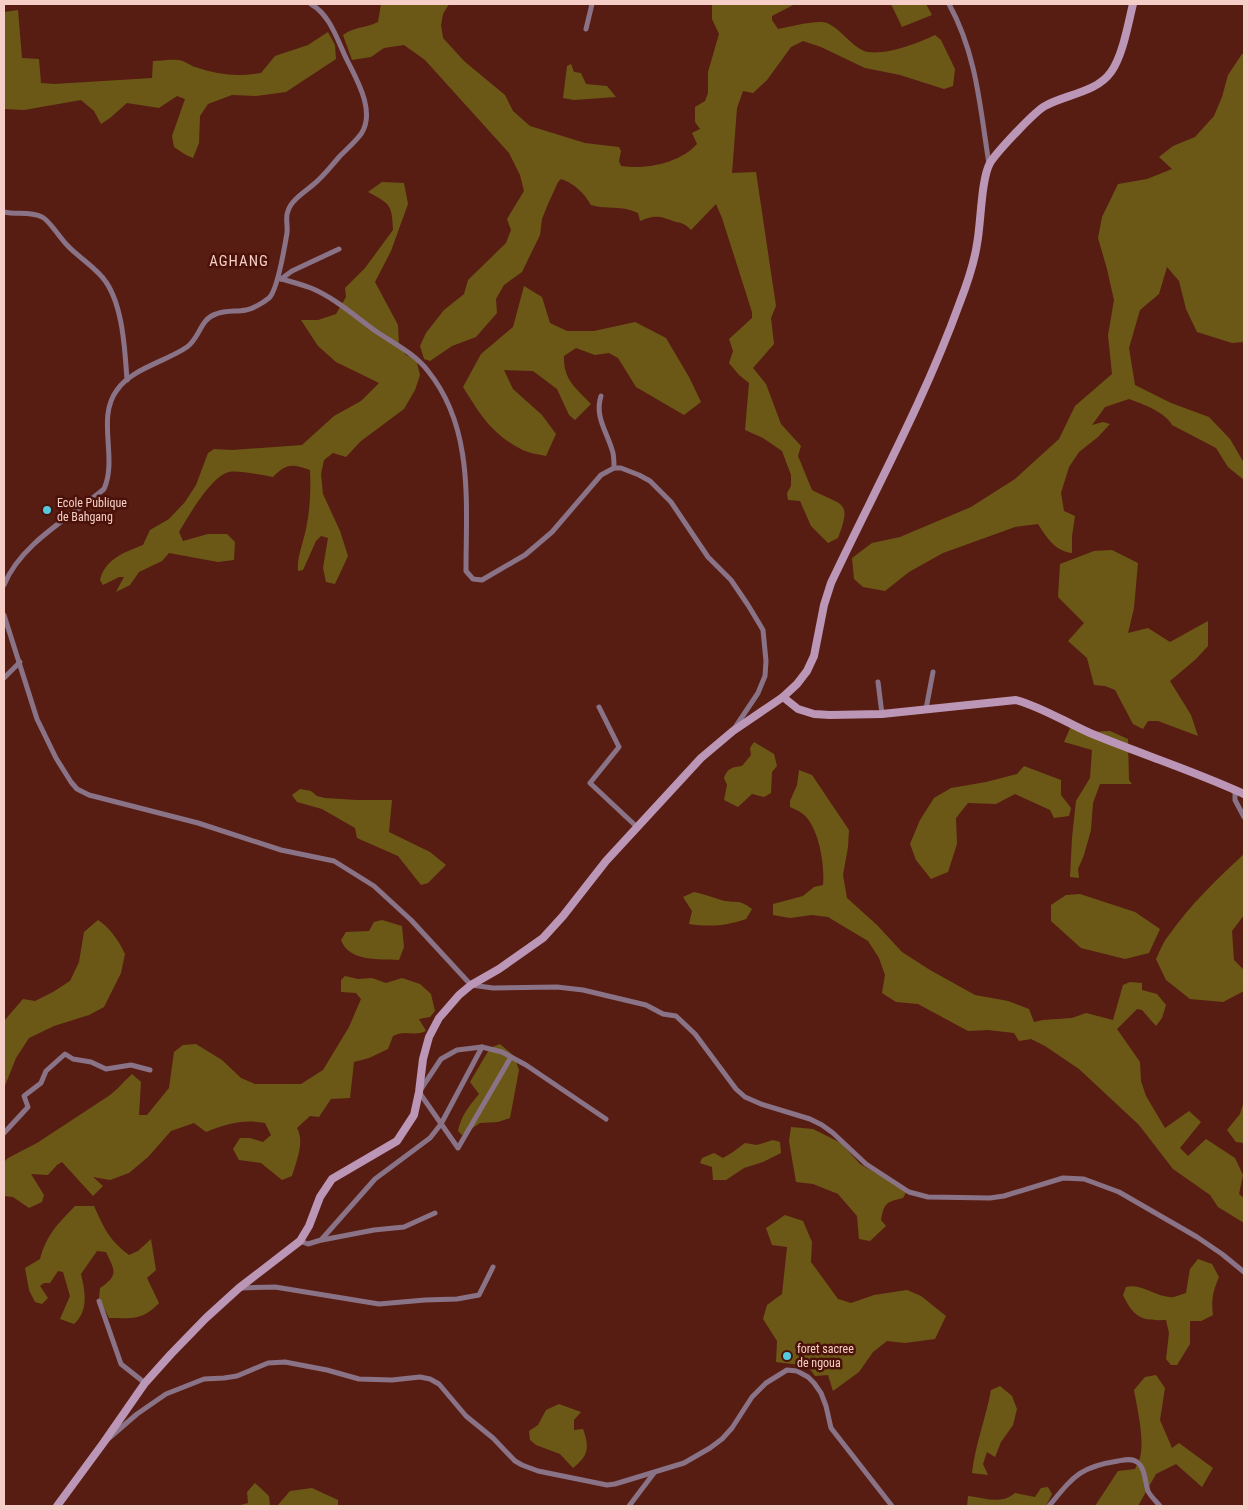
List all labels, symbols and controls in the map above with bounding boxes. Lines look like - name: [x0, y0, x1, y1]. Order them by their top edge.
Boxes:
- district label: AGHANG: [209, 252, 269, 270]
- place label: Ecole Publique de Bahgang: [57, 496, 127, 524]
- marker: Ecole Publique de Bahgang: [41, 504, 53, 516]
- place label: foret sacree de ngoua: [797, 1342, 854, 1370]
- marker: foret sacree de ngoua: [781, 1350, 793, 1362]

